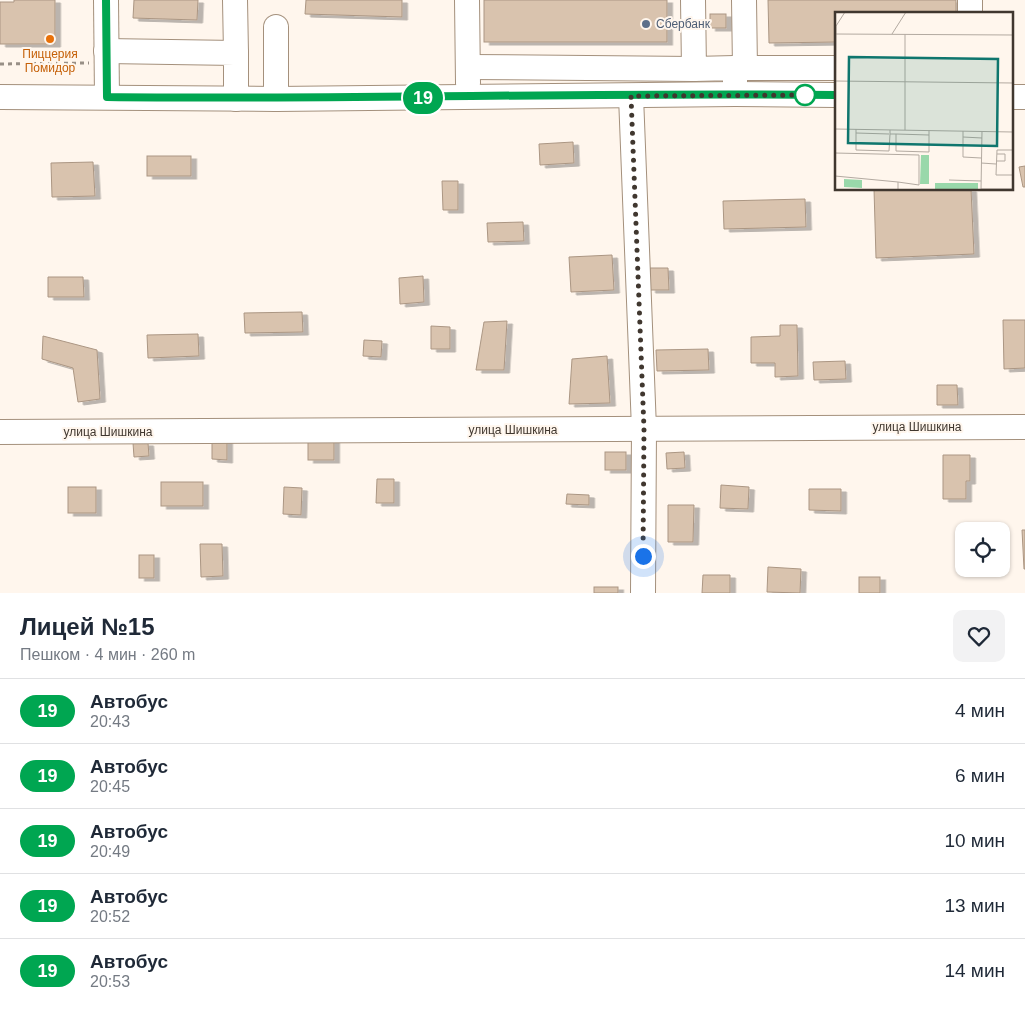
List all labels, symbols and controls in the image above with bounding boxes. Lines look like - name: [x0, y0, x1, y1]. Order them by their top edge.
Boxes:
- inset map: [835, 12, 1012, 190]
- place label: Сбербанк: [656, 17, 711, 31]
- marker: Сбербанк: [640, 18, 652, 30]
- marker: Пиццерия Помидор: [44, 33, 56, 45]
- place label: Пиццерия Помидор: [22, 47, 78, 75]
- line badge: 19: [400, 82, 446, 114]
- unlabelled marker: [794, 84, 816, 106]
- text: 19: [413, 88, 433, 108]
- street label: улица Шишкина: [873, 420, 962, 434]
- street label: улица Шишкина: [469, 423, 558, 437]
- street label: улица Шишкина: [64, 425, 153, 439]
- map controls: [955, 522, 1010, 577]
- button: locate: [955, 522, 1010, 577]
- your location: [631, 544, 656, 569]
- button: heart: [953, 610, 1005, 662]
- text: Лицей №15: [20, 613, 155, 640]
- text: Пешком · 4 мин · 260 m: [20, 646, 195, 663]
- text: Автобус: [90, 691, 168, 712]
- text: 4 мин: [955, 700, 1005, 721]
- text: 19: [37, 701, 58, 721]
- text: 20:43: [90, 713, 130, 730]
- text: Автобус: [90, 756, 168, 777]
- text: 6 мин: [955, 765, 1005, 786]
- text: 19: [37, 766, 58, 786]
- text: 20:45: [90, 778, 130, 795]
- text: Автобус: [90, 821, 168, 842]
- text: 10 мин: [944, 830, 1005, 851]
- text: 19: [37, 831, 58, 851]
- text: 20:49: [90, 843, 130, 860]
- text: Автобус: [90, 886, 168, 907]
- text: 13 мин: [944, 895, 1005, 916]
- text: 19: [37, 896, 58, 916]
- text: 20:52: [90, 908, 130, 925]
- text: Автобус: [90, 951, 168, 972]
- text: 14 мин: [944, 960, 1005, 981]
- text: 19: [37, 961, 58, 981]
- text: 20:53: [90, 973, 130, 990]

